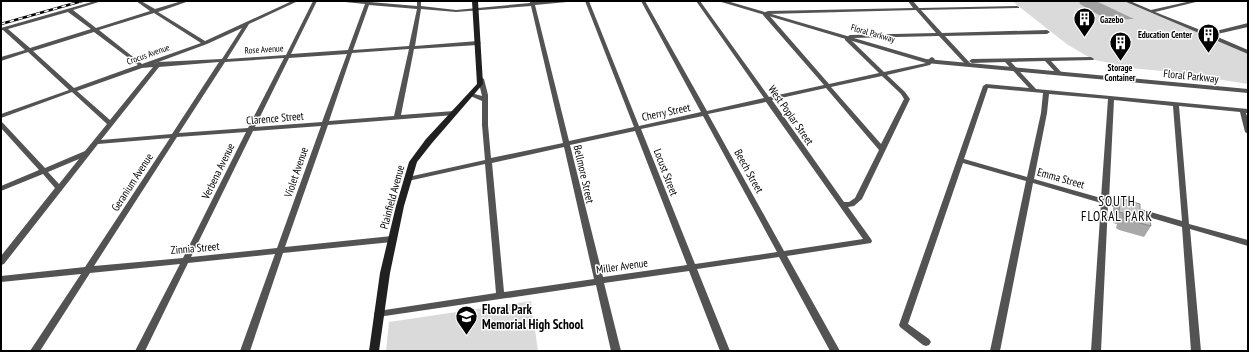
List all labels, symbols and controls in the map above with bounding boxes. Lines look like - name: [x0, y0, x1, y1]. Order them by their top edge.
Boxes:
- building icon: Gazebo: [1072, 6, 1098, 39]
- place label: Gazebo: [1100, 14, 1123, 25]
- street label: Floral Parkway: [850, 21, 897, 45]
- building icon: Education Center: [1195, 21, 1221, 54]
- building icon: Storage Container: [1107, 29, 1133, 62]
- place label: Education Center: [1138, 29, 1192, 40]
- street label: Crocus Avenue: [125, 41, 171, 67]
- street label: Rose Avenue: [244, 42, 284, 56]
- place label: Storage Container: [1105, 62, 1136, 83]
- street label: Floral Parkway: [1163, 66, 1220, 86]
- street label: West Poplar Street: [765, 82, 817, 148]
- street label: Cherry Street: [640, 100, 692, 124]
- street label: Clarence Street: [246, 109, 304, 127]
- street label: Verbena Avenue: [198, 140, 238, 202]
- street label: Bellmore Street: [570, 143, 598, 205]
- street label: Violet Avenue: [281, 145, 311, 200]
- street label: Locust Street: [651, 146, 681, 198]
- street label: Beech Street: [731, 147, 767, 195]
- street label: Geranium Avenue: [108, 150, 156, 214]
- street label: Plainfield Avenue: [377, 163, 407, 231]
- street label: Emma Street: [1036, 165, 1086, 191]
- district label: SOUTH FLORAL PARK: [1081, 193, 1153, 225]
- street label: Zinnia Street: [170, 239, 220, 257]
- street label: Miller Avenue: [595, 255, 649, 277]
- place label: Floral Park Memorial High School: [482, 301, 584, 333]
- school or university icon: Floral Park Memorial High School: [453, 303, 479, 336]

